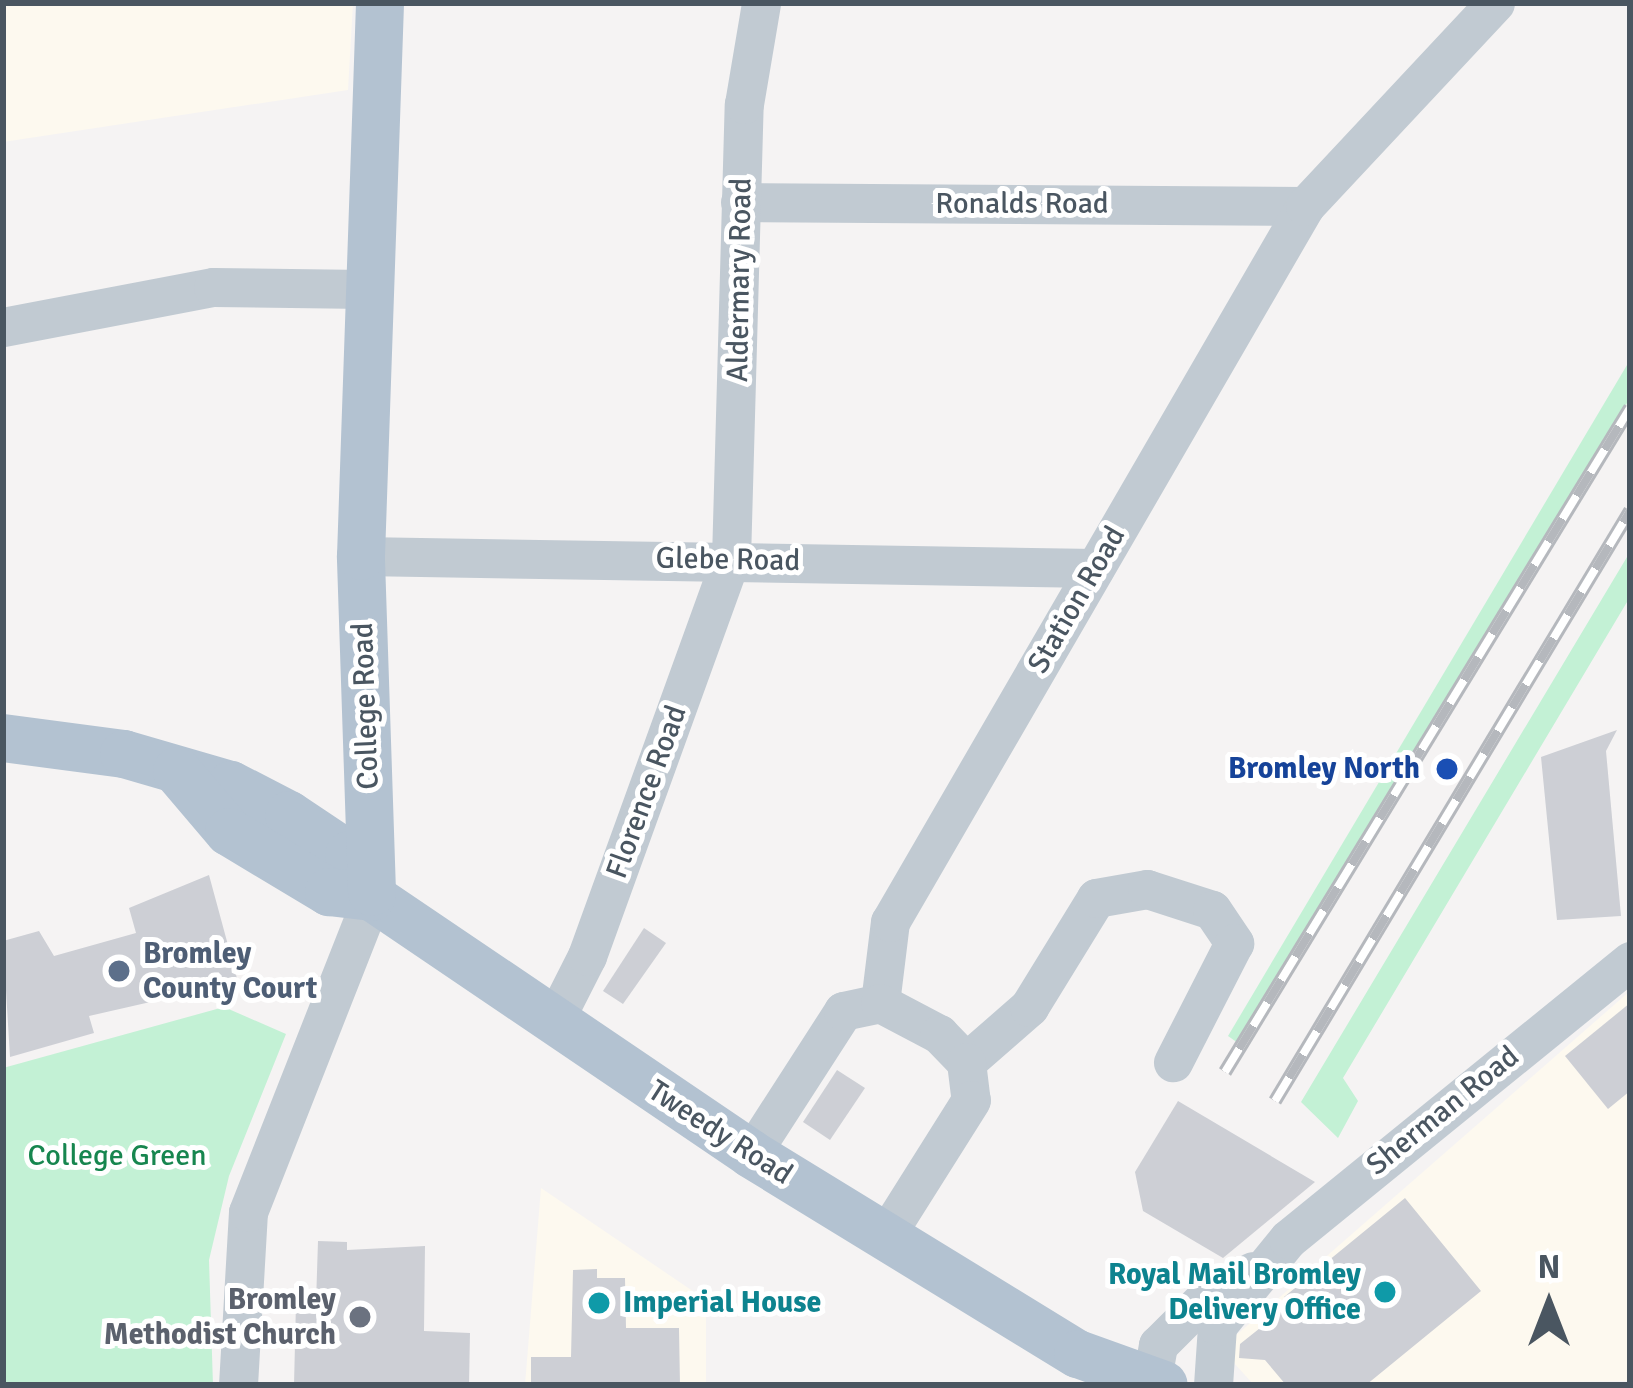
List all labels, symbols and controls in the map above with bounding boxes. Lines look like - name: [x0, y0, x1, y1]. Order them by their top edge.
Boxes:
- street label: Aldermary Road: [720, 178, 760, 382]
- street label: Ronalds Road: [935, 186, 1109, 222]
- street label: Station Road: [1020, 520, 1134, 680]
- street label: Glebe Road: [655, 541, 801, 579]
- street label: College Road: [345, 622, 387, 790]
- street label: Florence Road: [599, 701, 695, 883]
- place label: Bromley North: [1228, 751, 1420, 787]
- marker: Bromley North: [1431, 753, 1463, 785]
- place label: Bromley County Court: [143, 936, 317, 1006]
- marker: Bromley County Court: [106, 958, 132, 984]
- street label: Sherman Road: [1360, 1039, 1526, 1183]
- street label: Tweedy Road: [641, 1073, 799, 1193]
- park label: College Green: [27, 1138, 207, 1174]
- north arrow: [1489, 1244, 1609, 1364]
- text: N: [1538, 1247, 1560, 1288]
- place label: Royal Mail Bromley Delivery Office: [1108, 1257, 1361, 1328]
- marker: Royal Mail Bromley Delivery Office: [1372, 1279, 1398, 1305]
- place label: Bromley Methodist Church: [104, 1282, 336, 1352]
- place label: Imperial House: [623, 1285, 821, 1321]
- marker: Imperial House: [586, 1290, 612, 1316]
- marker: Bromley Methodist Church: [347, 1304, 373, 1330]

